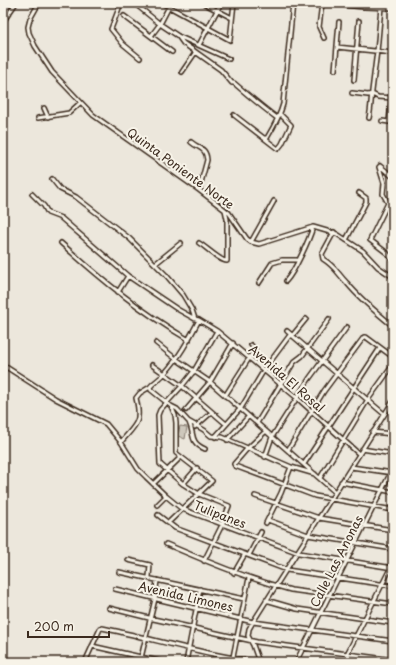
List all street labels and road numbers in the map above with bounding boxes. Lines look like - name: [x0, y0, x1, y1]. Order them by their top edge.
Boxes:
- street label: Quinta Poniente Norte: [124, 123, 238, 213]
- street label: Avenida El Rosal: [245, 340, 329, 416]
- street label: Tulipanes: [191, 496, 249, 532]
- street label: Calle Las Anonas: [305, 511, 367, 610]
- street label: Avenida Limones: [137, 576, 236, 616]

